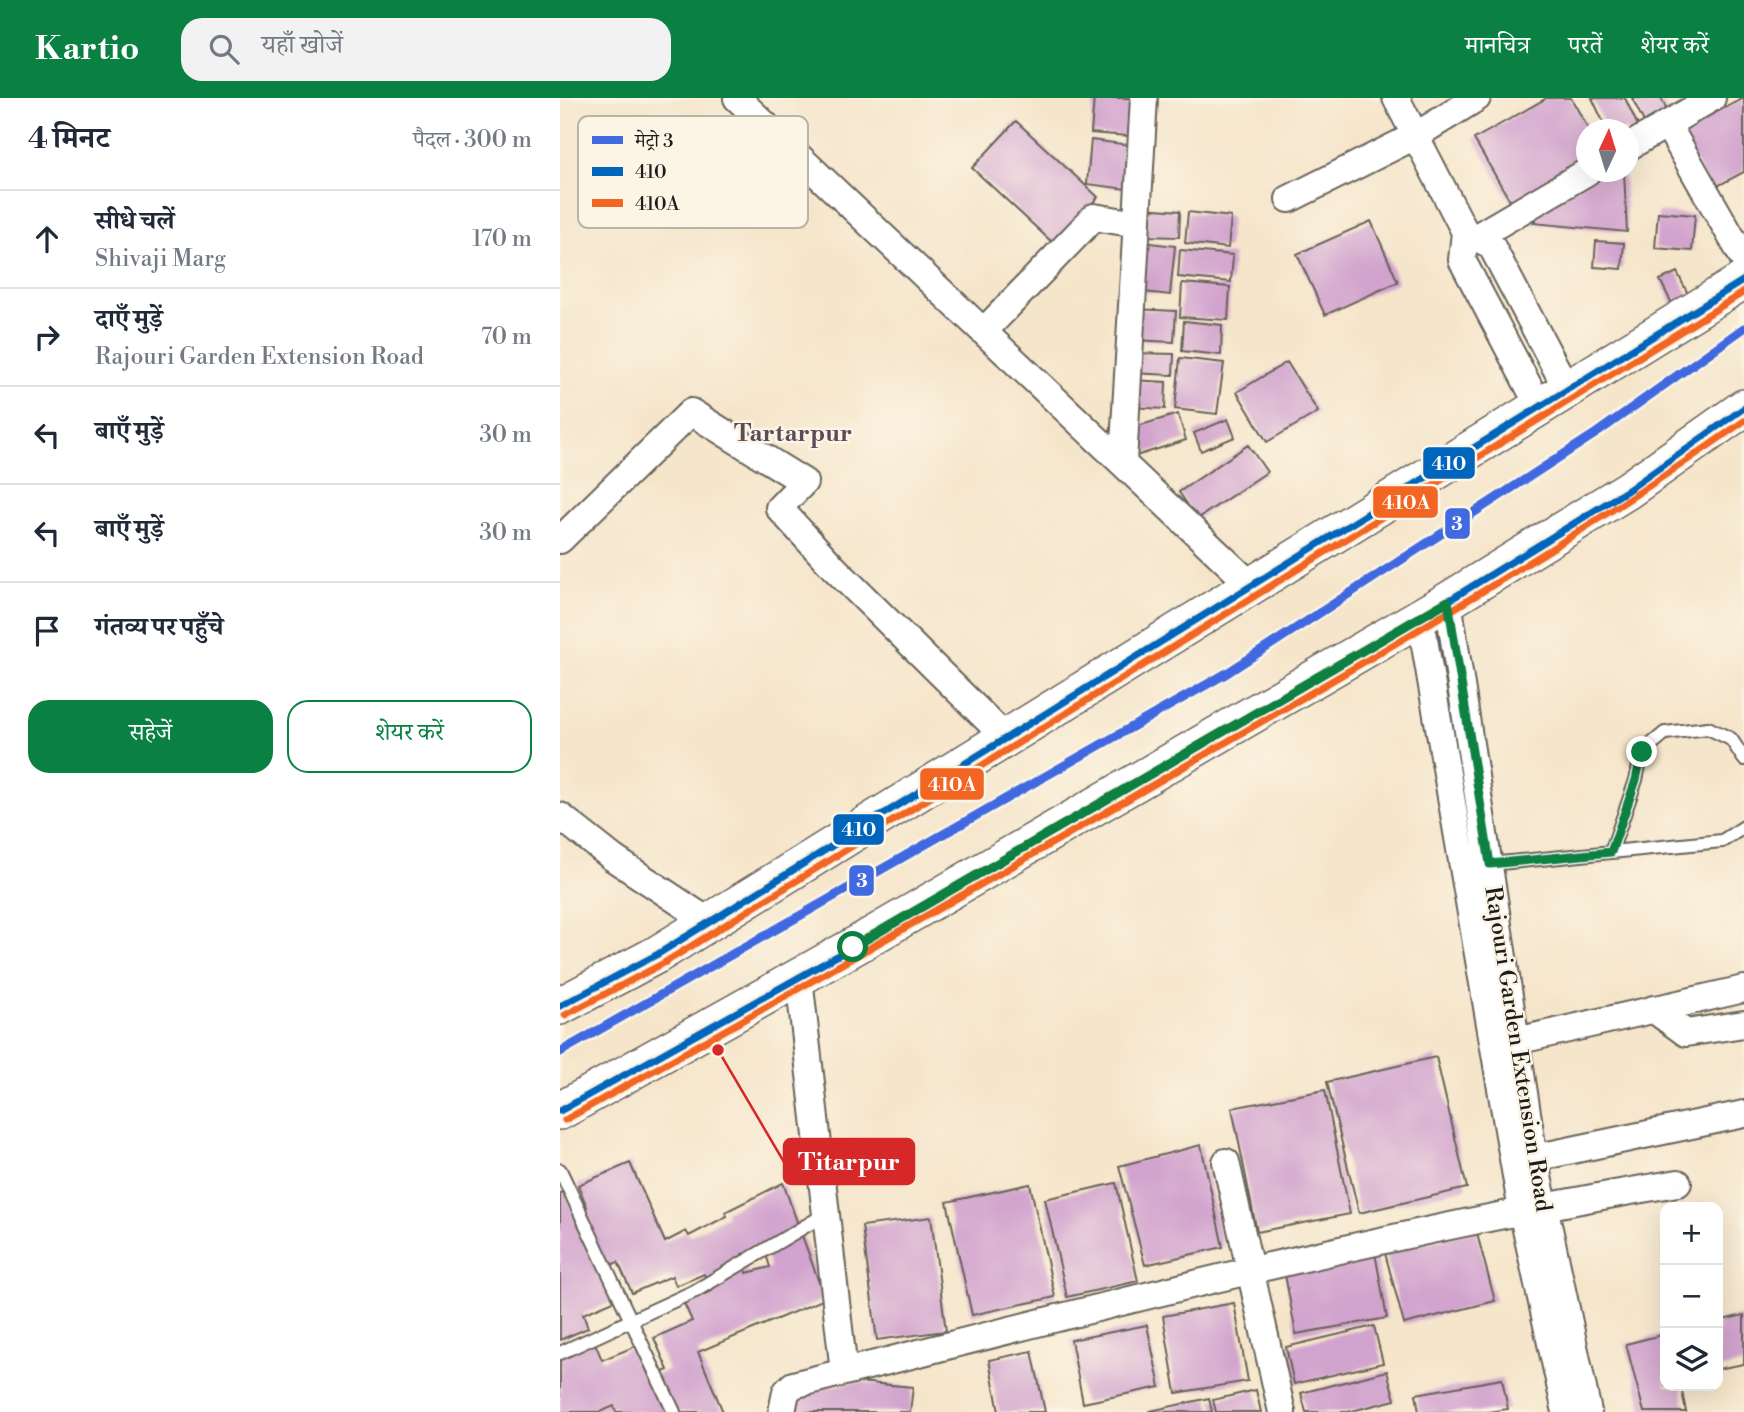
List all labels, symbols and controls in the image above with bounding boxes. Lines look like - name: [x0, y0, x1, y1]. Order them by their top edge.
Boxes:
- search box: [181, 18, 671, 81]
- text: Kartio: [35, 29, 139, 70]
- text: यहाँ खोजें: [261, 29, 343, 61]
- icon: search: [205, 30, 243, 68]
- text: मानचित्र: [1465, 31, 1530, 61]
- text: परतें: [1568, 31, 1602, 61]
- text: शेयर करें: [1640, 31, 1709, 61]
- legend: [578, 116, 808, 228]
- north arrow: [1576, 119, 1639, 182]
- text: 4 मिनट: [28, 120, 110, 158]
- text: पैदल · 300 m: [413, 126, 532, 154]
- text: मेट्रो 3: [634, 129, 673, 153]
- text: 410: [635, 160, 666, 184]
- text: 410A: [635, 192, 680, 216]
- text: सीधे चलें: [95, 205, 175, 237]
- icon: ahead: [28, 220, 66, 258]
- text: 170 m: [472, 225, 532, 253]
- text: Shivaji Marg: [95, 245, 226, 273]
- text: दाएँ मुड़ें: [95, 303, 163, 335]
- icon: right: [28, 318, 66, 356]
- text: 70 m: [481, 323, 532, 351]
- text: Rajouri Garden Extension Road: [95, 343, 424, 371]
- text: बाएँ मुड़ें: [95, 415, 164, 447]
- icon: left: [28, 416, 66, 454]
- district label: Tartarpur: [734, 419, 852, 449]
- text: 30 m: [479, 421, 532, 449]
- line badge: 410: [1422, 446, 1476, 480]
- text: 410: [1432, 452, 1466, 476]
- line badge: 410A: [1372, 485, 1439, 519]
- text: 410A: [1382, 491, 1431, 515]
- line badge: 3: [1444, 507, 1471, 540]
- text: 3: [1451, 512, 1463, 536]
- text: बाएँ मुड़ें: [95, 513, 164, 545]
- icon: left: [28, 514, 66, 552]
- text: 30 m: [479, 519, 532, 547]
- text: गंतव्य पर पहुँचे: [95, 611, 224, 643]
- icon: arrive: [28, 612, 66, 650]
- button: सहेजें: [28, 700, 273, 773]
- button: शेयर करें: [287, 700, 532, 773]
- route end: [1626, 736, 1657, 767]
- line badge: 410A: [919, 767, 985, 801]
- text: 410A: [928, 773, 977, 797]
- line badge: 410: [832, 813, 885, 846]
- text: 410: [842, 818, 876, 842]
- line badge: 3: [848, 864, 875, 897]
- text: 3: [856, 869, 868, 893]
- street label: Rajouri Garden Extension Road: [1478, 885, 1558, 1214]
- route start: [837, 931, 868, 962]
- callout: Titarpur: [784, 1139, 914, 1184]
- text: Titarpur: [798, 1148, 900, 1178]
- map controls: [1660, 1202, 1723, 1391]
- button: +: [1660, 1202, 1723, 1265]
- button: −: [1660, 1265, 1723, 1328]
- button: layers: [1660, 1328, 1723, 1391]

